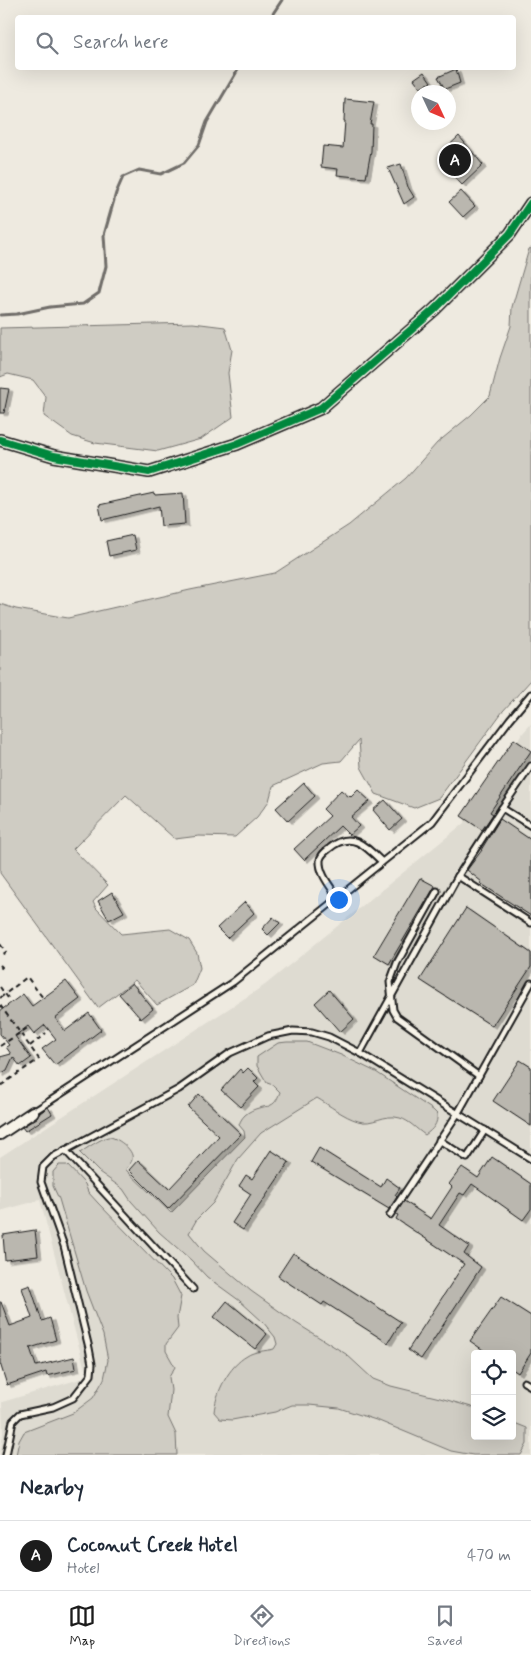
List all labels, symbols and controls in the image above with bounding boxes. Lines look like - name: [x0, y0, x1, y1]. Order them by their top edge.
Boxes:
- search box: [15, 15, 516, 70]
- icon: search: [33, 29, 61, 57]
- text: Search here: [73, 30, 169, 55]
- north arrow: [411, 85, 456, 130]
- pin: A: [439, 141, 471, 179]
- your location: [326, 887, 352, 913]
- map controls: [471, 1350, 516, 1440]
- button: locate: [471, 1350, 516, 1395]
- button: layers: [471, 1395, 516, 1440]
- text: Nearby: [20, 1474, 84, 1502]
- text: Coconut Creek Hotel: [67, 1533, 238, 1558]
- text: A: [31, 1545, 41, 1566]
- text: 470 m: [467, 1545, 511, 1566]
- text: Hotel: [67, 1558, 100, 1579]
- tab: Map: [68, 1602, 96, 1650]
- tab: Directions: [233, 1602, 291, 1650]
- tab: Saved: [427, 1602, 463, 1650]

